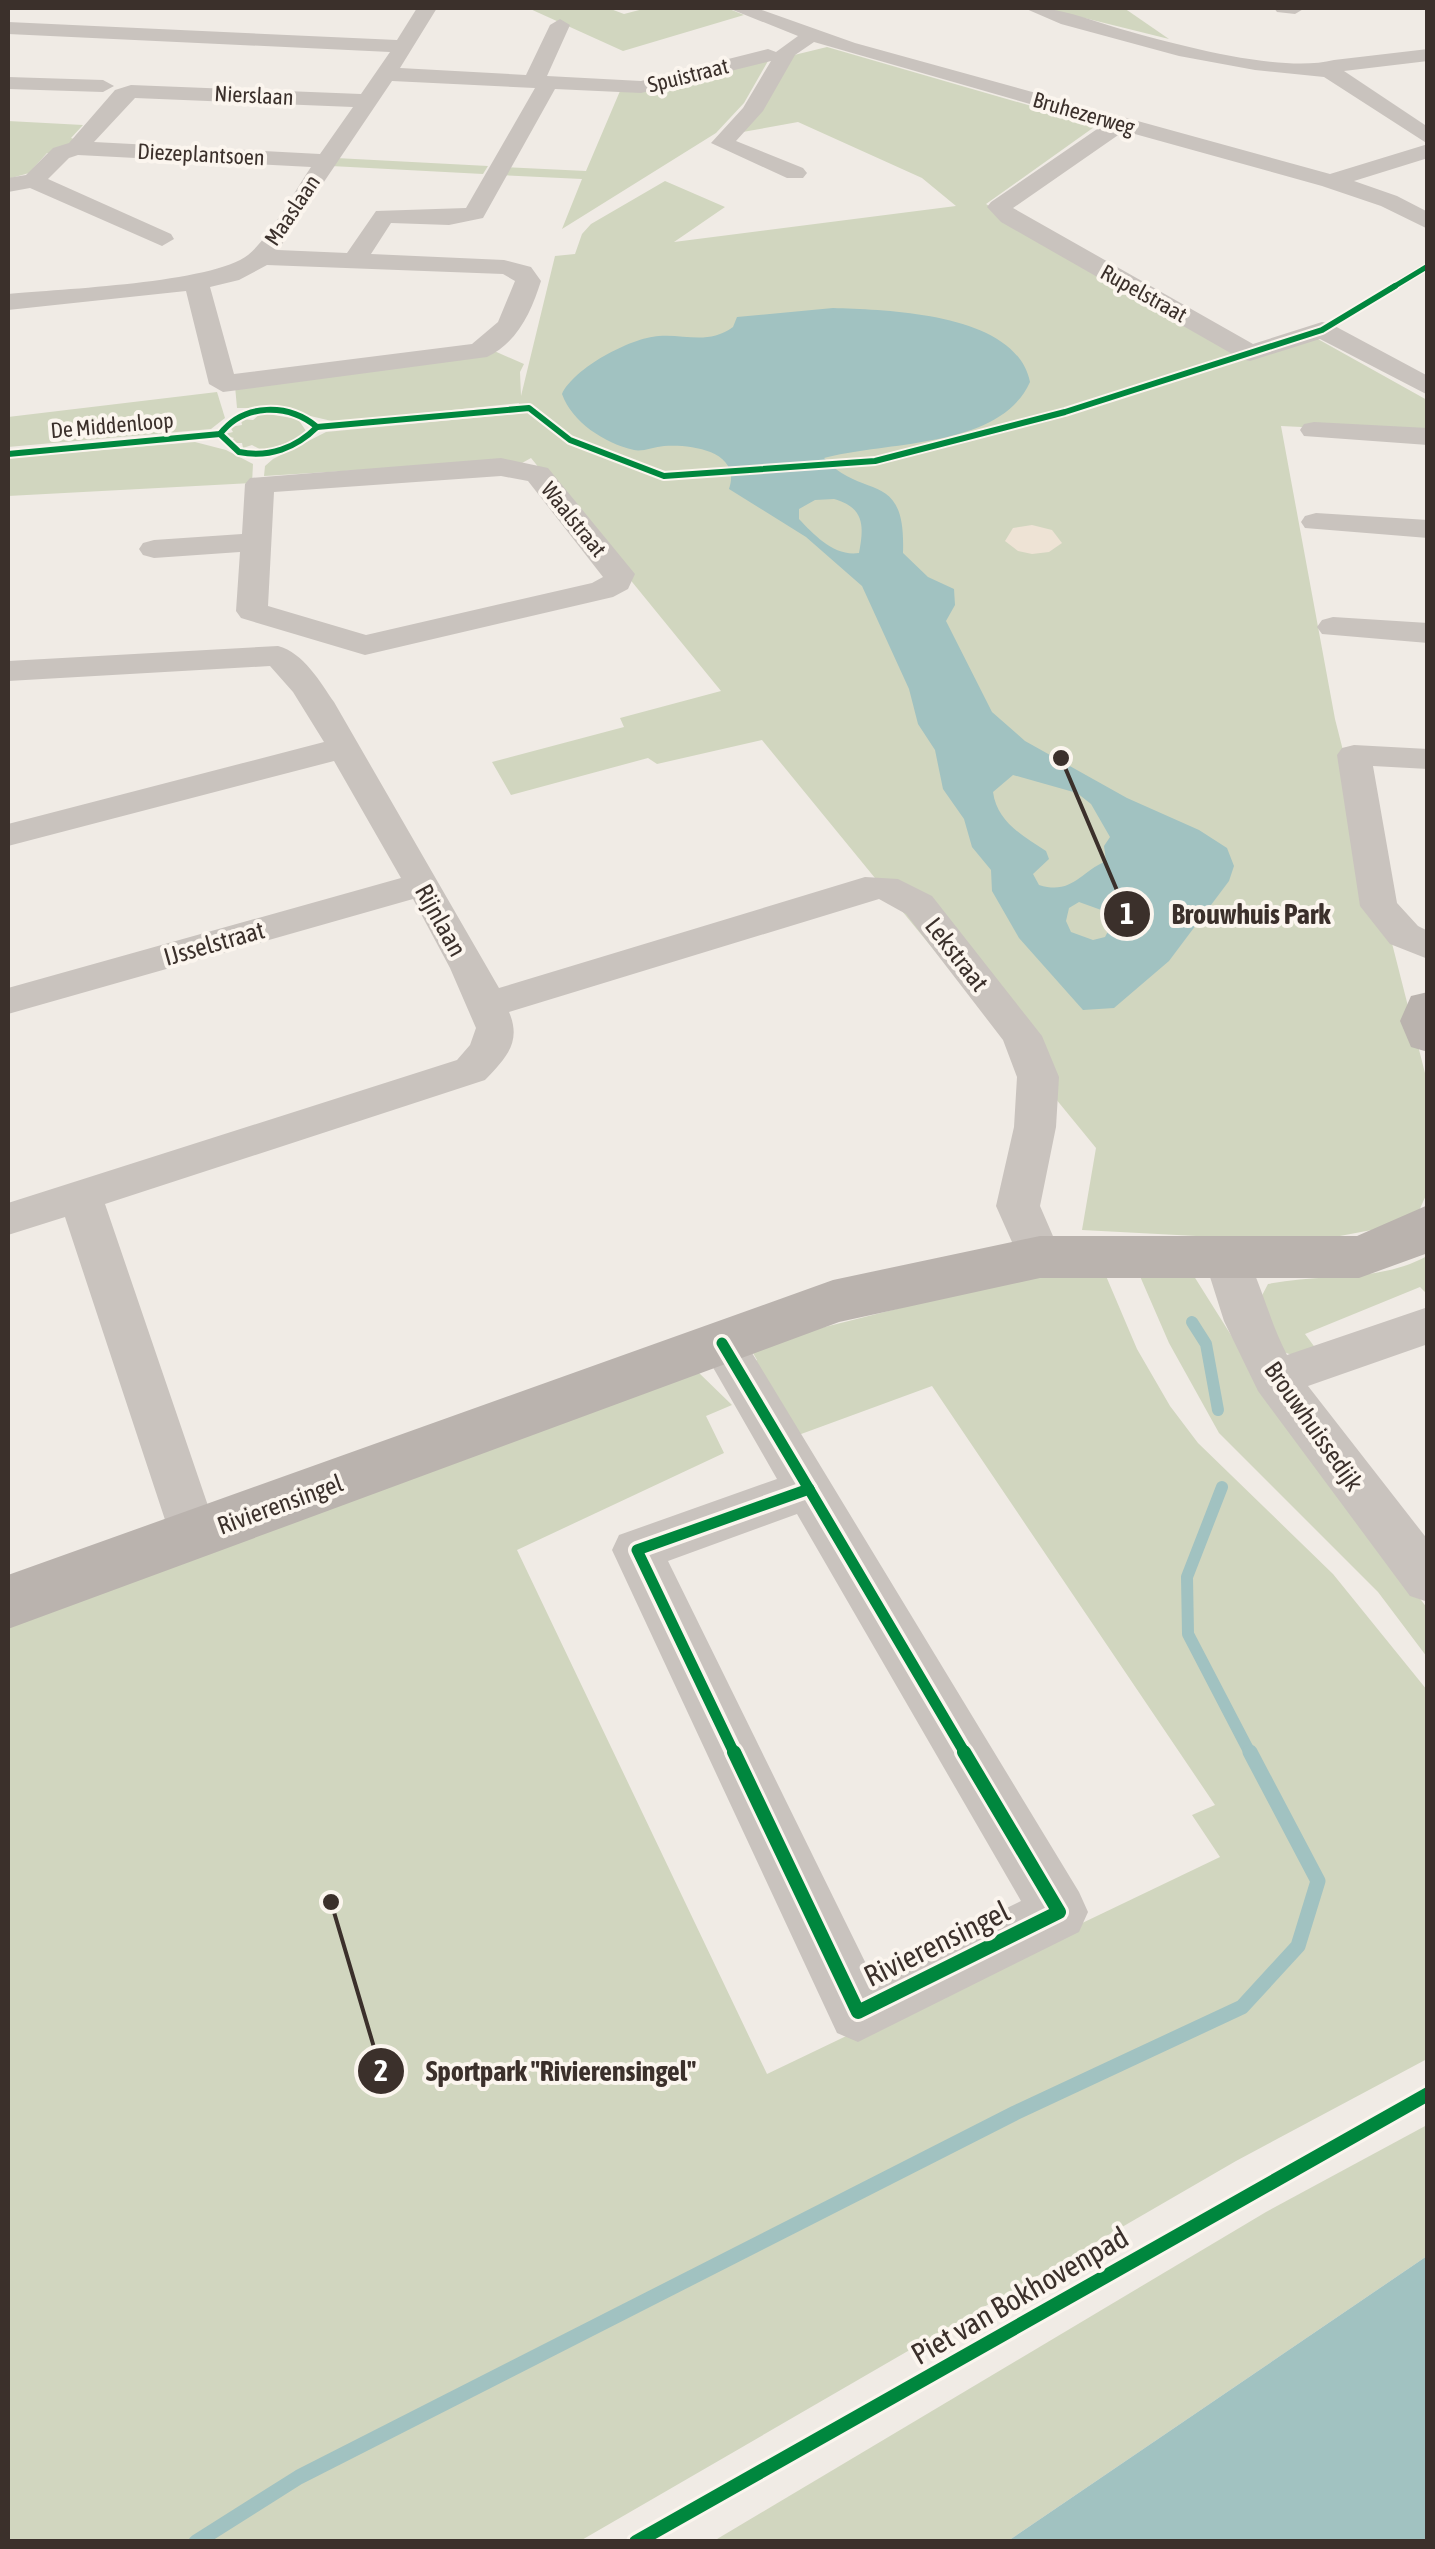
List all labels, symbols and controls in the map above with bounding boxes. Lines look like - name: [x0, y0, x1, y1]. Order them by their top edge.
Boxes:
- street label: Spuistraat: [645, 52, 731, 98]
- street label: Nierslaan: [214, 80, 294, 110]
- street label: Bruhezerweg: [1030, 86, 1138, 140]
- street label: Diezeplantsoen: [137, 138, 265, 170]
- street label: Maaslaan: [259, 170, 325, 250]
- street label: Rupelstraat: [1096, 259, 1192, 327]
- street label: De Middenloop: [49, 407, 175, 443]
- street label: Waalstraat: [536, 476, 612, 562]
- street label: Rijnlaan: [410, 879, 472, 961]
- callout: Brouwhuis Park: [1102, 885, 1351, 943]
- text: 1: [1120, 896, 1134, 930]
- text: Brouwhuis Park: [1172, 898, 1331, 930]
- street label: Lekstraat: [920, 912, 994, 996]
- street label: IJsselstraat: [160, 915, 268, 971]
- street label: Brouwhuissedijk: [1259, 1356, 1369, 1496]
- street label: Rivierensingel: [213, 1468, 347, 1540]
- street label: Rivierensingel: [858, 1893, 1015, 1993]
- callout: Sportpark "Rivierensingel": [356, 2042, 717, 2100]
- text: 2: [374, 2053, 388, 2087]
- text: Sportpark "Rivierensingel": [426, 2055, 696, 2087]
- street label: Piet van Bokhovenpad: [905, 2219, 1134, 2371]

